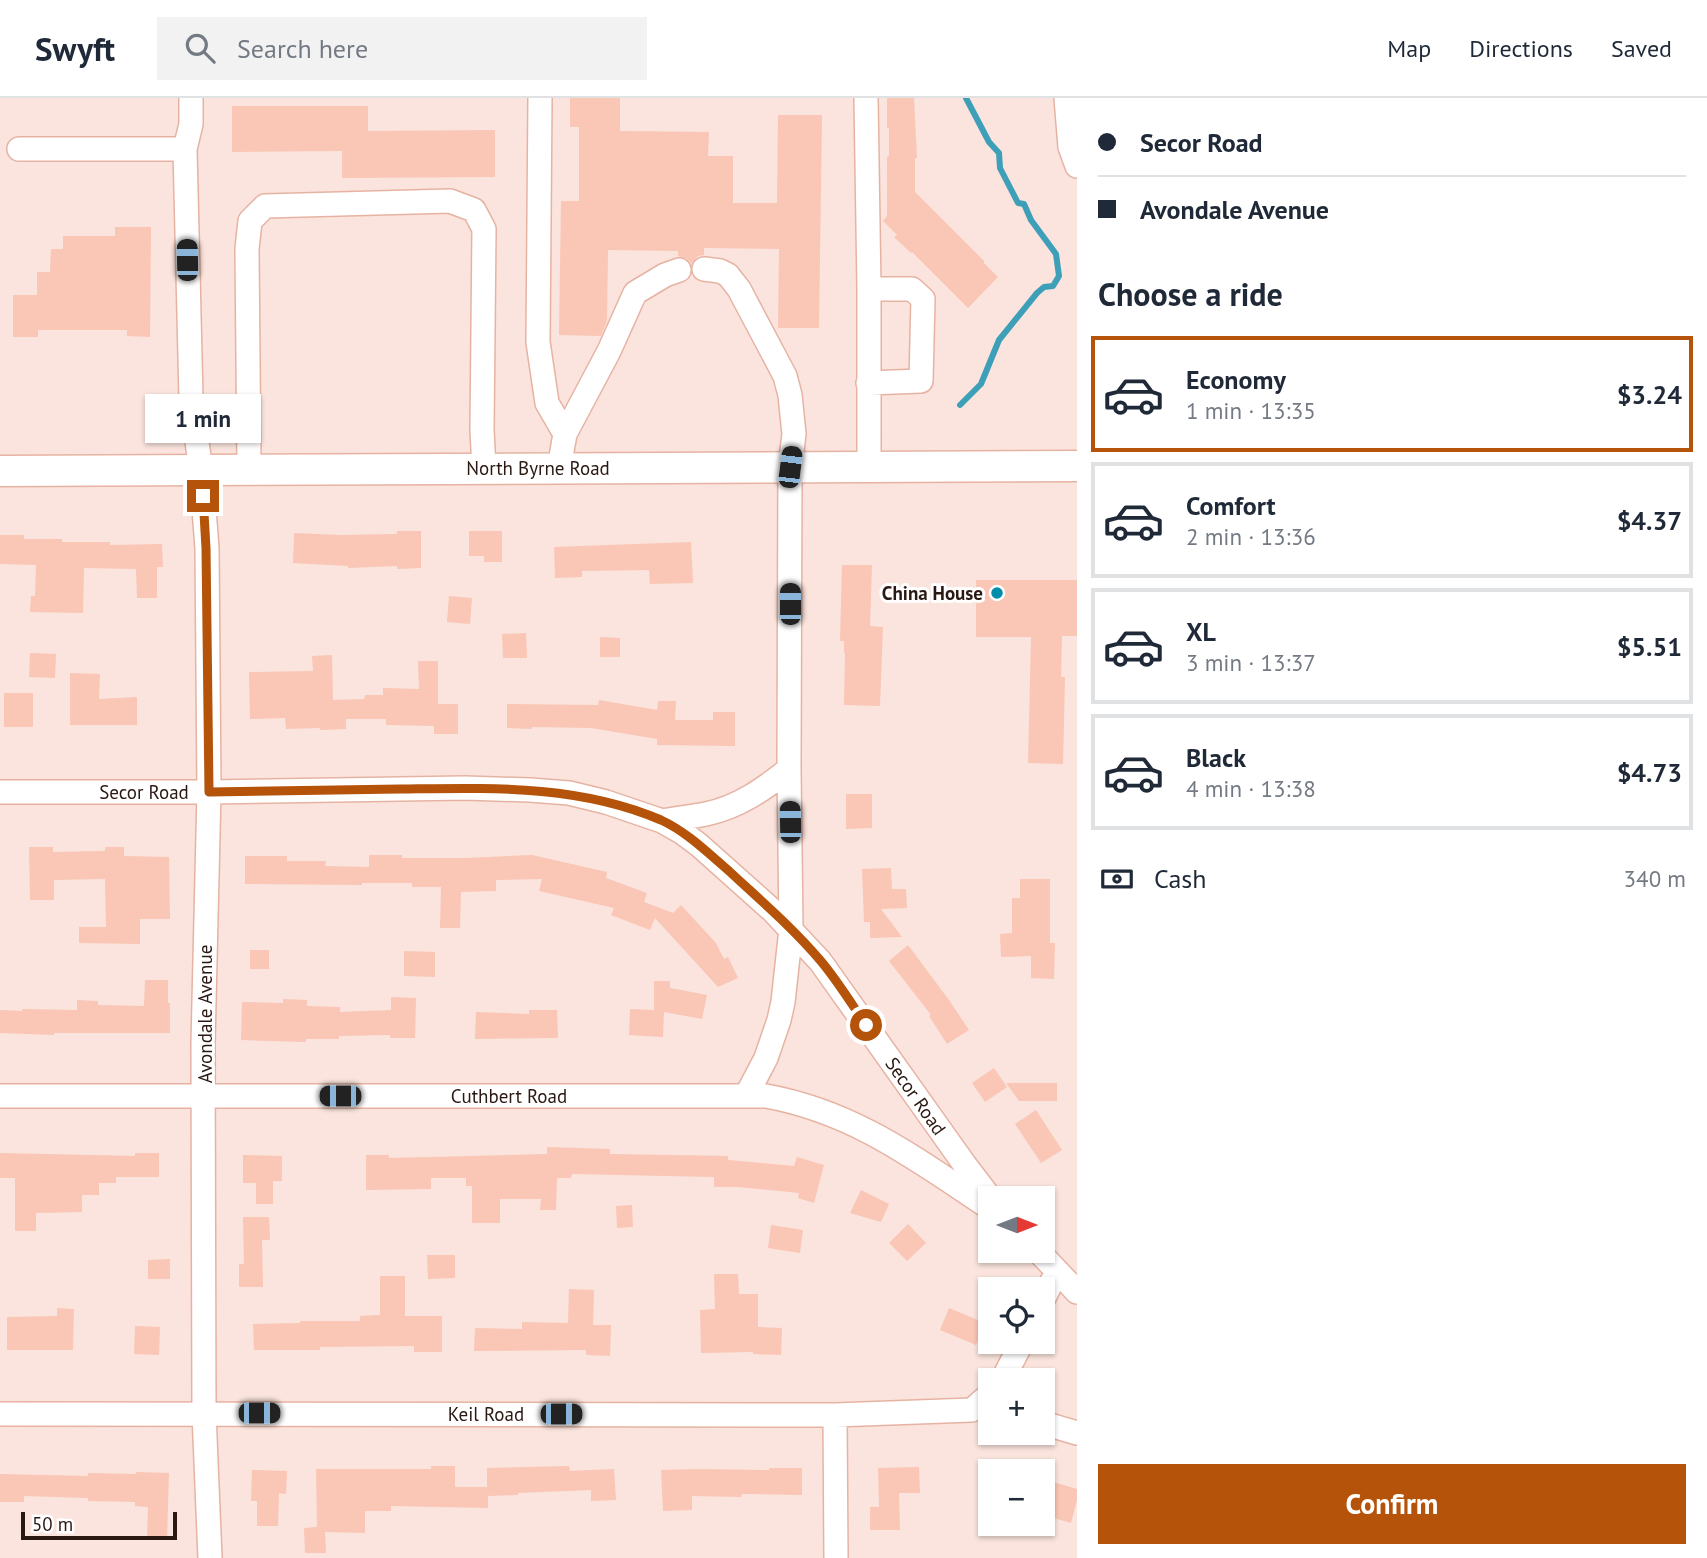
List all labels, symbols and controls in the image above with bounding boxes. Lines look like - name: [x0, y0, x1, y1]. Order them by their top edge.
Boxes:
- search box: [157, 17, 647, 80]
- text: Swyft: [35, 27, 115, 70]
- icon: search: [181, 29, 219, 67]
- text: Search here: [237, 32, 368, 65]
- text: Map: [1387, 33, 1431, 64]
- text: Directions: [1469, 33, 1573, 64]
- text: Saved: [1611, 33, 1672, 64]
- text: Secor Road: [1140, 126, 1263, 159]
- text: Avondale Avenue: [1140, 193, 1329, 226]
- car: [177, 239, 198, 281]
- text: Choose a ride: [1098, 273, 1283, 315]
- icon: car: [1102, 363, 1165, 426]
- text: Economy: [1186, 363, 1286, 396]
- text: $3.24: [1617, 378, 1682, 411]
- callout: 1 min: [145, 394, 261, 444]
- text: 1 min · 13:35: [1186, 396, 1316, 425]
- text: 1 min: [175, 404, 231, 433]
- car: [778, 445, 803, 489]
- street label: North Byrne Road: [466, 456, 610, 480]
- route end: [187, 480, 219, 512]
- icon: car: [1102, 489, 1165, 552]
- text: Comfort: [1186, 489, 1276, 522]
- text: $4.37: [1617, 504, 1682, 537]
- text: 2 min · 13:36: [1186, 522, 1316, 551]
- place label: China House: [882, 581, 983, 605]
- car: [780, 583, 801, 625]
- marker: China House: [989, 585, 1005, 601]
- icon: car: [1102, 615, 1165, 678]
- text: XL: [1186, 615, 1216, 648]
- text: $5.51: [1617, 630, 1682, 663]
- text: 3 min · 13:37: [1186, 648, 1316, 677]
- icon: car: [1102, 741, 1165, 804]
- text: Black: [1186, 741, 1246, 774]
- text: $4.73: [1617, 756, 1682, 789]
- text: 4 min · 13:38: [1186, 774, 1316, 803]
- street label: Secor Road: [99, 780, 189, 804]
- car: [780, 801, 801, 843]
- icon: cash: [1098, 860, 1136, 898]
- text: Cash: [1154, 862, 1206, 895]
- text: 340 m: [1624, 864, 1686, 893]
- street label: Avondale Avenue: [193, 945, 217, 1083]
- route start: [850, 1009, 882, 1041]
- street label: Secor Road: [880, 1052, 952, 1140]
- street label: Cuthbert Road: [451, 1084, 567, 1108]
- car: [320, 1086, 362, 1107]
- north arrow: [978, 1186, 1055, 1264]
- map controls: [978, 1186, 1055, 1536]
- button: locate: [978, 1277, 1055, 1354]
- button: +: [978, 1368, 1055, 1445]
- street label: Keil Road: [448, 1402, 524, 1426]
- car: [239, 1403, 281, 1424]
- car: [541, 1404, 583, 1425]
- button: −: [978, 1459, 1055, 1536]
- button: Confirm: [1098, 1464, 1686, 1544]
- scale bar: [21, 1509, 177, 1541]
- text: 50 m: [32, 1512, 73, 1536]

